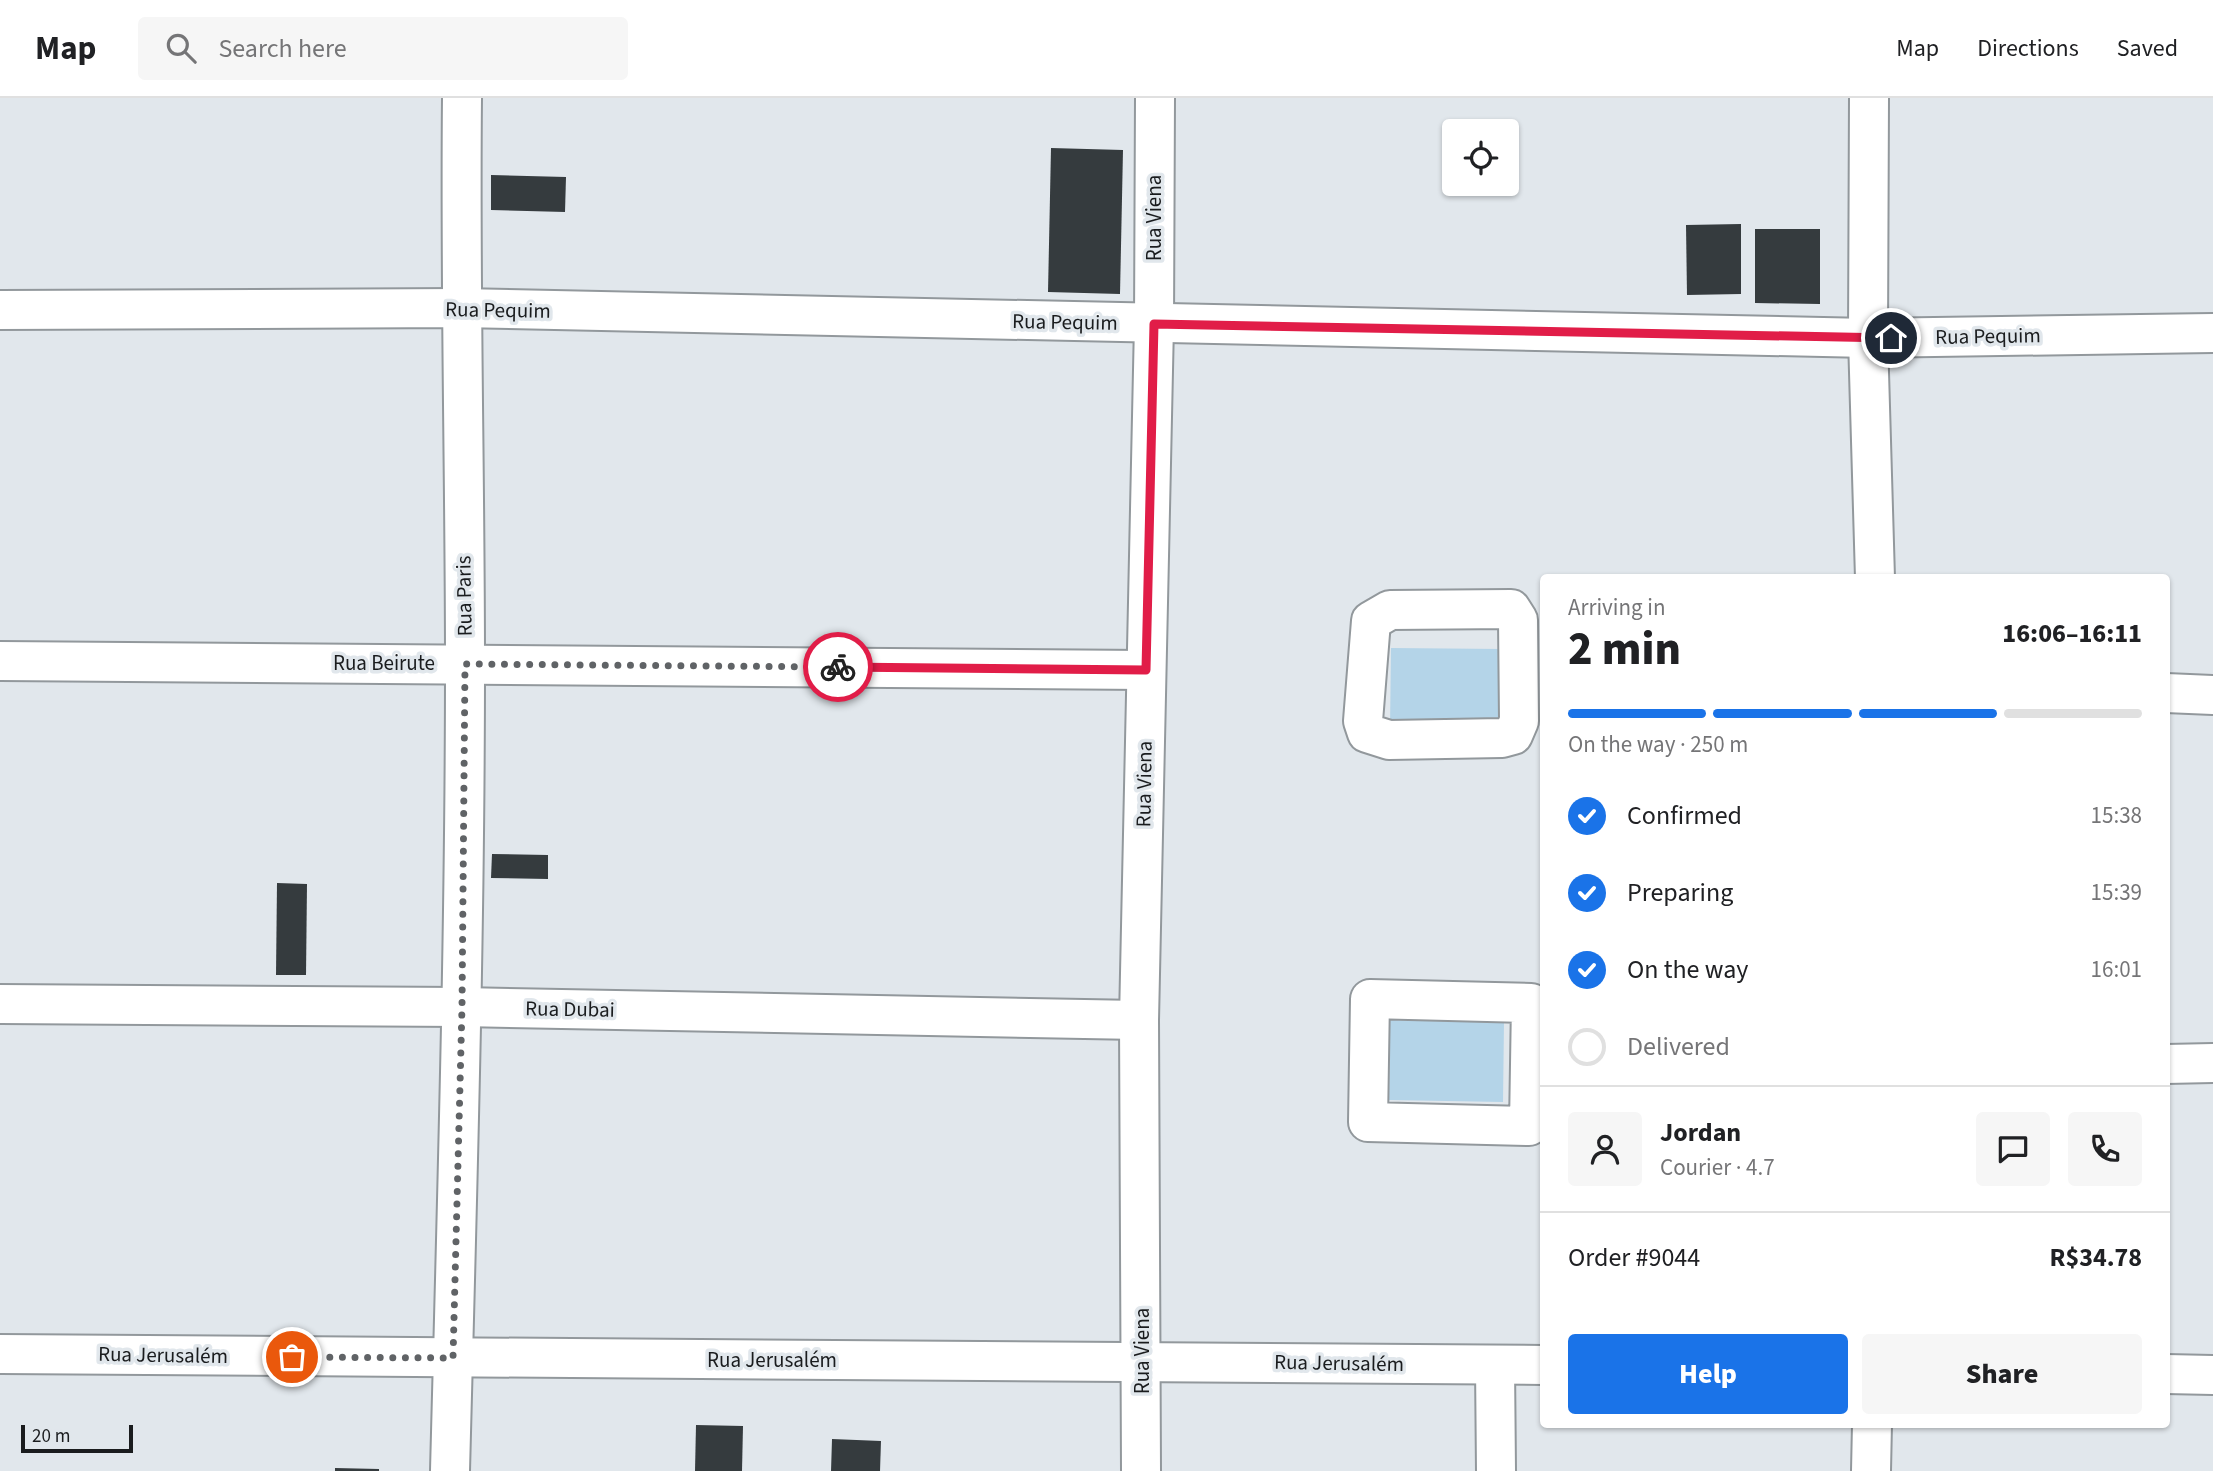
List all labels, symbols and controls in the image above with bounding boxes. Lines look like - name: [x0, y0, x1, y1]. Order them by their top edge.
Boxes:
- search box: [138, 17, 628, 80]
- text: Map: [35, 25, 96, 72]
- icon: search: [162, 29, 200, 67]
- text: Search here: [218, 30, 347, 67]
- text: Map: [1896, 31, 1939, 66]
- text: Directions: [1977, 31, 2079, 66]
- text: Saved: [2117, 31, 2178, 66]
- map controls: [1442, 119, 1519, 196]
- button: locate: [1442, 119, 1519, 196]
- street label: Rua Viena: [1139, 175, 1169, 261]
- street label: Rua Pequim: [445, 294, 551, 326]
- street label: Rua Pequim: [1012, 306, 1118, 338]
- pin: [1861, 308, 1921, 368]
- icon: home: [1872, 319, 1910, 357]
- street label: Rua Pequim: [1935, 320, 2041, 352]
- street label: Rua Paris: [448, 555, 480, 637]
- text: Arriving in: [1568, 591, 1666, 624]
- text: 16:06–16:11: [2002, 615, 2142, 652]
- text: 2 min: [1568, 617, 1681, 682]
- courier: [803, 632, 873, 702]
- street label: Rua Beirute: [333, 648, 435, 678]
- icon: bike: [819, 648, 857, 686]
- text: On the way · 250 m: [1568, 728, 1748, 761]
- street label: Rua Viena: [1128, 740, 1160, 828]
- icon: check: [1568, 797, 1606, 835]
- text: Confirmed: [1627, 797, 1742, 834]
- text: 15:38: [2091, 799, 2142, 832]
- icon: check: [1568, 874, 1606, 912]
- text: Preparing: [1627, 874, 1733, 911]
- text: 15:39: [2091, 876, 2142, 909]
- icon: check: [1568, 951, 1606, 989]
- text: On the way: [1627, 951, 1748, 988]
- text: 16:01: [2091, 953, 2142, 986]
- street label: Rua Dubai: [525, 993, 615, 1025]
- text: Delivered: [1627, 1028, 1730, 1065]
- button: person: [1568, 1112, 1642, 1186]
- button: chat: [1976, 1112, 2050, 1186]
- button: phone: [2068, 1112, 2142, 1186]
- text: Jordan: [1660, 1114, 1741, 1151]
- text: Courier · 4.7: [1660, 1151, 1775, 1184]
- text: Order #9044: [1568, 1239, 1700, 1276]
- text: R$34.78: [2050, 1239, 2142, 1276]
- street label: Rua Viena: [1127, 1308, 1157, 1394]
- pin: [262, 1327, 322, 1387]
- button: Help: [1568, 1334, 1848, 1414]
- button: Share: [1862, 1334, 2142, 1414]
- icon: bag: [273, 1338, 311, 1376]
- street label: Rua Jerusalém: [98, 1339, 228, 1371]
- street label: Rua Jerusalém: [707, 1345, 837, 1375]
- street label: Rua Jerusalém: [1274, 1347, 1404, 1379]
- scale bar: [21, 1422, 133, 1454]
- text: 20 m: [32, 1423, 70, 1450]

